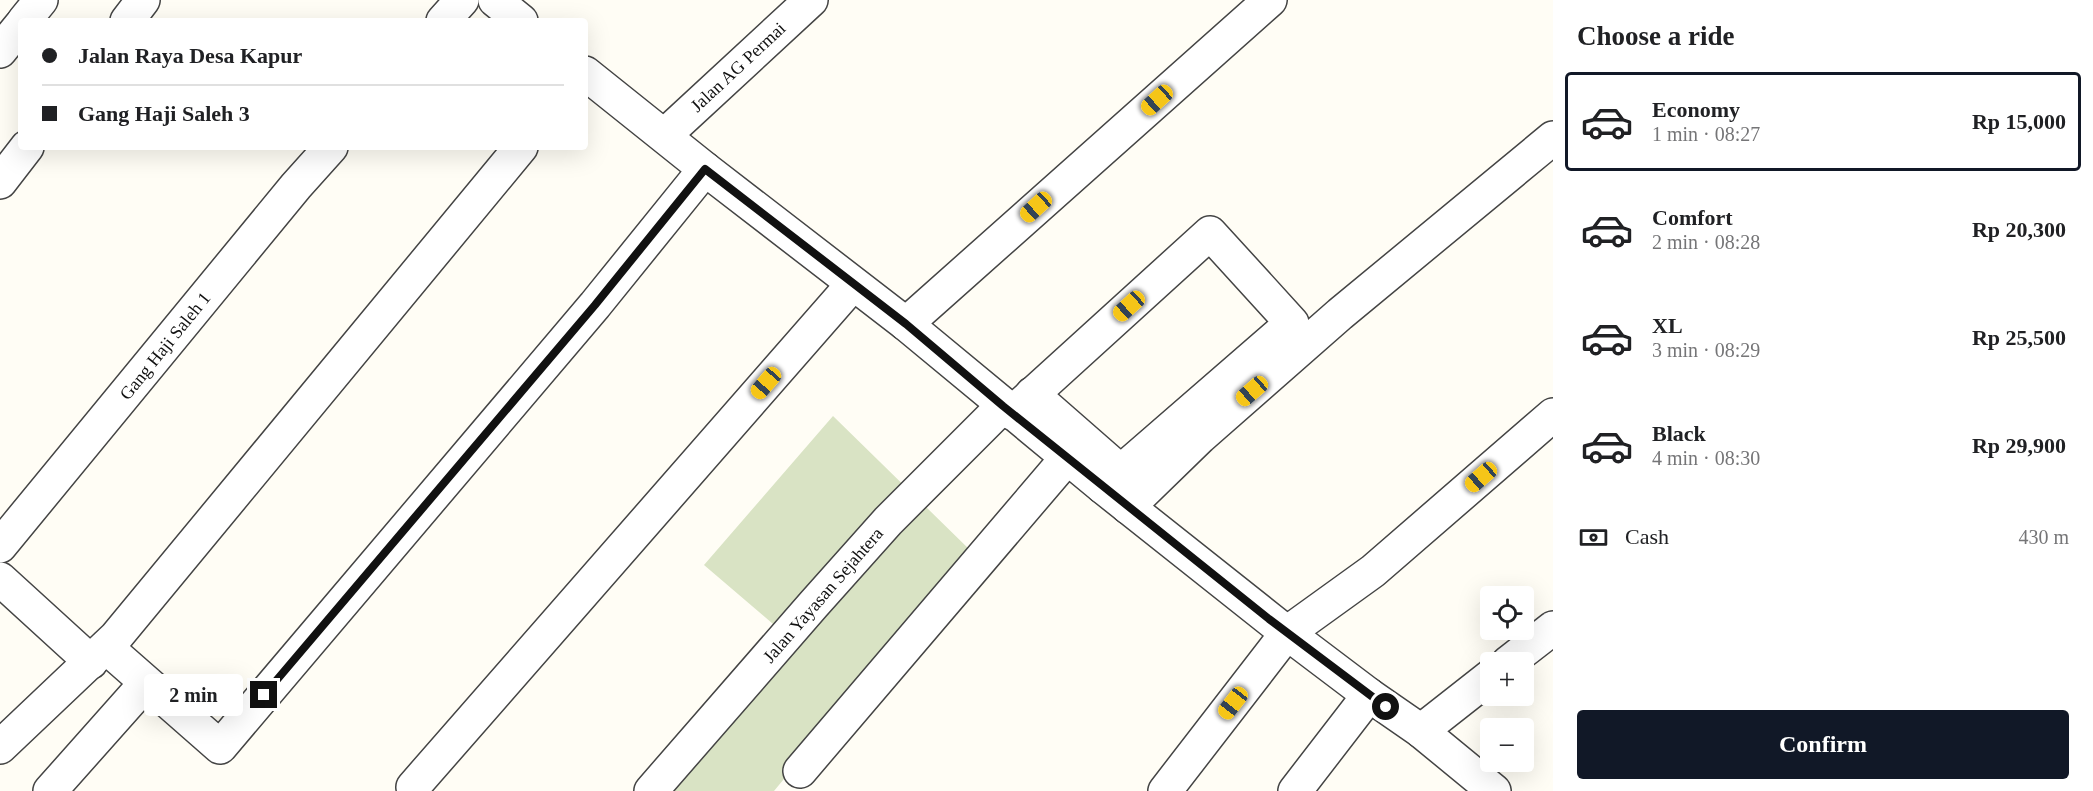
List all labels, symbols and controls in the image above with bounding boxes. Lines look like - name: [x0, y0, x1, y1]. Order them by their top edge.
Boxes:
- street label: Jalan AG Permai: [687, 18, 789, 116]
- text: Choose a ride: [1577, 21, 1735, 51]
- text: Jalan Raya Desa Kapur: [78, 43, 302, 68]
- car: [1138, 81, 1176, 119]
- icon: car: [1580, 95, 1634, 149]
- text: Economy: [1652, 97, 1740, 122]
- text: Gang Haji Saleh 3: [78, 101, 250, 126]
- text: Rp 15,000: [1972, 109, 2066, 134]
- text: 1 min · 08:27: [1652, 123, 1760, 145]
- car: [1017, 188, 1055, 226]
- icon: car: [1580, 203, 1634, 257]
- text: Comfort: [1652, 205, 1733, 230]
- text: Rp 20,300: [1972, 217, 2066, 242]
- text: 2 min · 08:28: [1652, 231, 1760, 253]
- car: [1110, 287, 1148, 325]
- street label: Gang Haji Saleh 1: [116, 288, 214, 404]
- icon: car: [1580, 311, 1634, 365]
- text: XL: [1652, 313, 1683, 338]
- text: Rp 25,500: [1972, 325, 2066, 350]
- text: 3 min · 08:29: [1652, 339, 1760, 361]
- car: [747, 364, 785, 402]
- car: [1233, 372, 1271, 410]
- icon: car: [1580, 419, 1634, 473]
- text: Black: [1652, 421, 1706, 446]
- text: Rp 29,900: [1972, 433, 2066, 458]
- text: 4 min · 08:30: [1652, 447, 1760, 469]
- car: [1462, 458, 1500, 496]
- icon: cash: [1577, 521, 1610, 554]
- street label: Jalan Yayasan Sejahtera: [759, 523, 887, 667]
- text: Cash: [1625, 524, 1669, 549]
- text: 430 m: [2018, 526, 2069, 548]
- map controls: [1480, 586, 1534, 772]
- button: locate: [1480, 586, 1534, 640]
- button: +: [1480, 652, 1534, 706]
- callout: 2 min: [144, 674, 243, 716]
- route end: [250, 681, 277, 708]
- car: [1215, 683, 1251, 723]
- text: 2 min: [169, 684, 218, 706]
- route start: [1372, 693, 1399, 720]
- button: Confirm: [1577, 710, 2069, 779]
- button: −: [1480, 718, 1534, 772]

